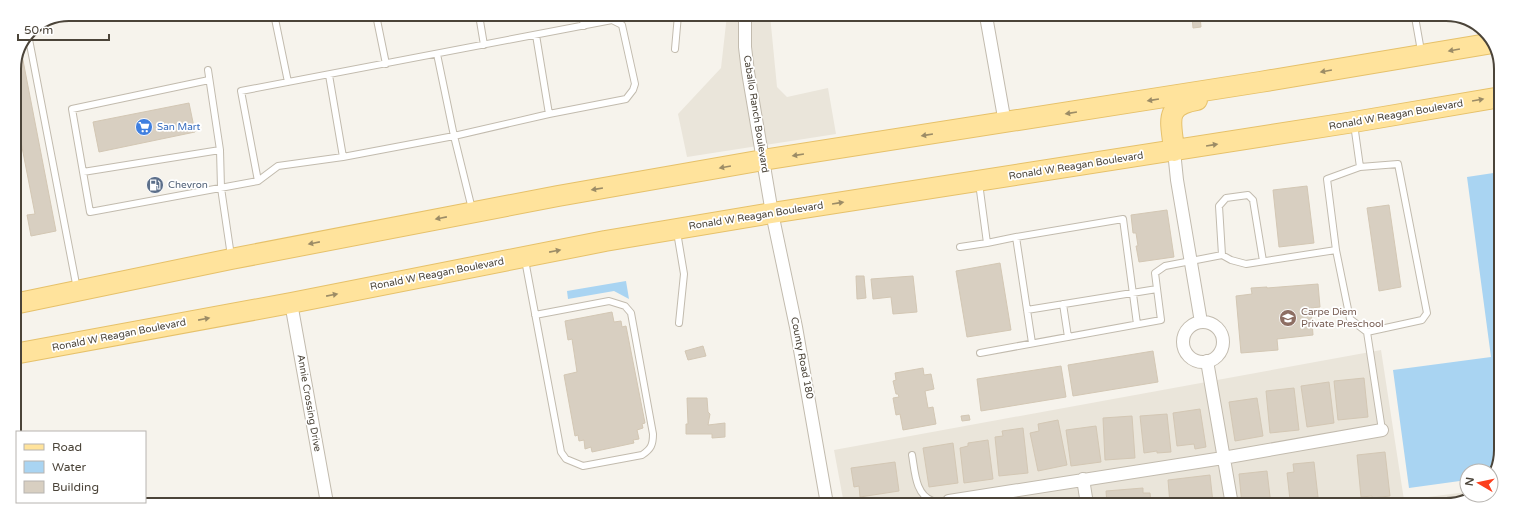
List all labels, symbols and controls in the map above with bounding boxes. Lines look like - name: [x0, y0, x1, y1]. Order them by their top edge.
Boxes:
- scale bar: [18, 16, 109, 42]
- text: 50 m: [24, 23, 53, 37]
- one-way arrow: [1448, 47, 1460, 53]
- street label: Caballo Ranch Boulevard: [741, 54, 771, 174]
- one-way arrow: [1320, 68, 1332, 74]
- one-way arrow: [1147, 97, 1159, 103]
- street label: Ronald W Reagan Boulevard: [1328, 97, 1464, 133]
- one-way arrow: [1472, 97, 1484, 103]
- one-way arrow: [1065, 110, 1077, 116]
- supermarket icon: San Mart: [134, 117, 154, 137]
- place label: San Mart: [157, 121, 201, 133]
- one-way arrow: [921, 132, 933, 138]
- one-way arrow: [1206, 142, 1218, 148]
- street label: Ronald W Reagan Boulevard: [1008, 149, 1144, 183]
- one-way arrow: [792, 152, 804, 158]
- one-way arrow: [719, 165, 731, 171]
- fuel station icon: Chevron: [145, 175, 165, 195]
- place label: Chevron: [168, 179, 208, 191]
- one-way arrow: [591, 186, 603, 192]
- street label: Ronald W Reagan Boulevard: [688, 199, 824, 233]
- one-way arrow: [832, 200, 844, 206]
- one-way arrow: [435, 216, 448, 222]
- one-way arrow: [308, 240, 320, 246]
- one-way arrow: [549, 247, 561, 253]
- street label: Ronald W Reagan Boulevard: [369, 255, 505, 293]
- one-way arrow: [325, 291, 338, 297]
- place label: Carpe Diem Private Preschool: [1301, 306, 1384, 330]
- school or university icon: Carpe Diem Private Preschool: [1278, 308, 1298, 328]
- street label: Ronald W Reagan Boulevard: [51, 316, 187, 354]
- one-way arrow: [198, 316, 210, 322]
- street label: County Road 180: [788, 316, 816, 400]
- street label: Annie Crossing Drive: [295, 353, 324, 453]
- legend: [16, 431, 146, 503]
- text: Road: [52, 440, 82, 454]
- text: Water: [52, 460, 87, 474]
- north arrow: [1459, 463, 1499, 503]
- text: N: [1463, 476, 1477, 487]
- text: Building: [52, 480, 99, 494]

